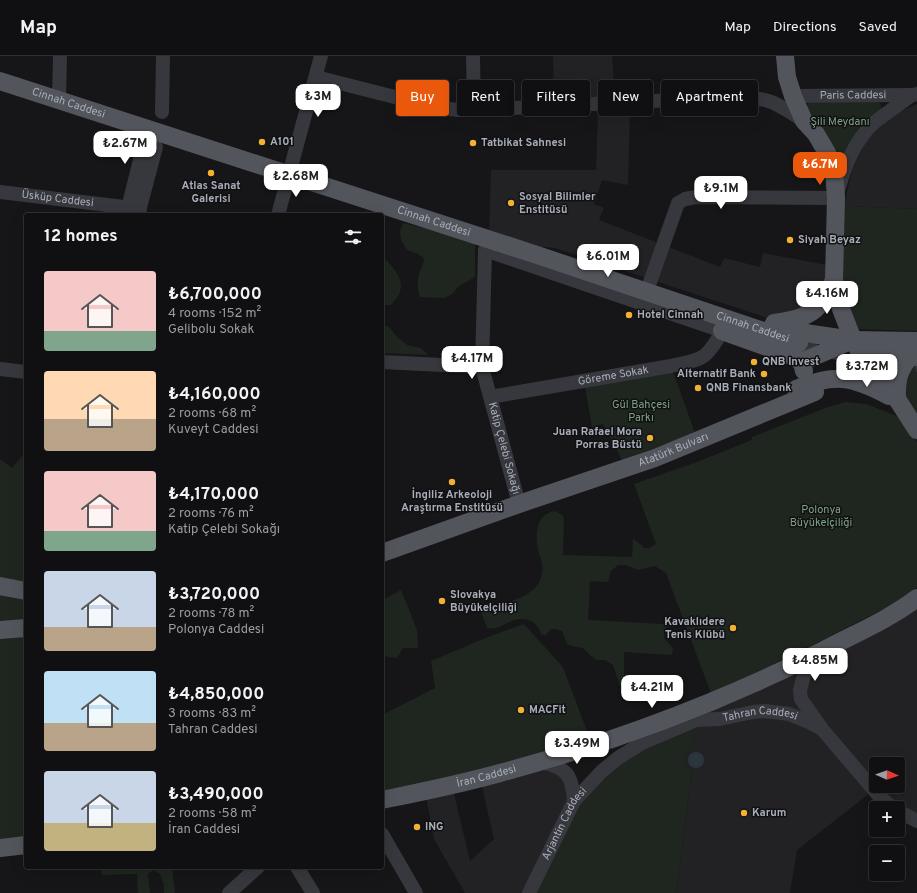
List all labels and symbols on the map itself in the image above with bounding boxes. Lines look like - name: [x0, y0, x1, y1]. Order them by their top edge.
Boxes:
- pin: ₺3M: [299, 84, 337, 118]
- street label: Cinnah Caddesi: [30, 85, 107, 122]
- street label: Paris Caddesi: [820, 88, 886, 103]
- park label: Şili Meydanı: [810, 115, 870, 129]
- pin: ₺2.67M: [92, 131, 158, 165]
- place label: A101: [270, 135, 294, 149]
- place label: Tatbikat Sahnesi: [481, 136, 566, 150]
- marker: A101: [257, 137, 267, 147]
- marker: Tatbikat Sahnesi: [468, 138, 478, 148]
- pin: ₺6.7M: [792, 152, 848, 186]
- pin: ₺2.68M: [263, 164, 329, 198]
- marker: Atlas Sanat Galerisi: [206, 168, 216, 178]
- pin: ₺9.1M: [693, 176, 749, 210]
- place label: Atlas Sanat Galerisi: [181, 179, 241, 206]
- street label: Üsküp Caddesi: [21, 187, 94, 210]
- place label: Sosyal Bilimler Enstitüsü: [519, 190, 596, 217]
- marker: Sosyal Bilimler Enstitüsü: [506, 198, 516, 208]
- street label: Cinnah Caddesi: [395, 203, 472, 240]
- place label: Siyah Beyaz: [798, 233, 861, 247]
- marker: Siyah Beyaz: [785, 235, 795, 245]
- pin: ₺6.01M: [575, 244, 641, 278]
- pin: ₺4.16M: [794, 281, 860, 315]
- place label: Hotel Cinnah: [637, 308, 703, 322]
- street label: Cinnah Caddesi: [714, 309, 791, 346]
- marker: Hotel Cinnah: [624, 310, 634, 320]
- pin: ₺4.17M: [439, 346, 505, 380]
- pin: ₺3.72M: [834, 354, 900, 388]
- place label: QNB Invest: [762, 355, 819, 369]
- marker: QNB Invest: [749, 357, 759, 367]
- street label: Göreme Sokak: [577, 363, 650, 389]
- place label: Alternatif Bank: [677, 367, 756, 381]
- marker: Alternatif Bank: [759, 369, 769, 379]
- place label: QNB Finansbank: [706, 381, 791, 395]
- marker: QNB Finansbank: [693, 383, 703, 393]
- park label: Gül Bahçesi Parkı: [612, 398, 670, 425]
- street label: Katip Çelebi Sokağı: [485, 401, 523, 496]
- place label: Juan Rafael Mora Porras Büstü: [553, 425, 642, 452]
- street label: Atatürk Bulvarı: [636, 430, 711, 470]
- marker: Juan Rafael Mora Porras Büstü: [645, 433, 655, 443]
- marker: İngiliz Arkeoloji Araştırma Enstitüsü: [447, 477, 457, 487]
- place label: İngiliz Arkeoloji Araştırma Enstitüsü: [401, 487, 503, 515]
- park label: Polonya Büyükelçiliği: [790, 503, 852, 530]
- place label: Slovakya Büyükelçiliği: [450, 588, 517, 615]
- marker: Slovakya Büyükelçiliği: [437, 596, 447, 606]
- place label: Kavaklıdere Tenis Klübü: [664, 615, 725, 642]
- marker: Kavaklıdere Tenis Klübü: [728, 623, 738, 633]
- pin: ₺4.85M: [782, 648, 848, 682]
- pin: ₺4.21M: [619, 675, 685, 709]
- place label: MACFit: [529, 703, 566, 717]
- street label: Tahran Caddesi: [721, 704, 800, 725]
- marker: MACFit: [516, 705, 526, 715]
- pin: ₺3.49M: [544, 731, 610, 765]
- north arrow: [869, 757, 905, 793]
- street label: İran Caddesi: [455, 762, 518, 791]
- street label: Arjantin Caddesi: [539, 784, 590, 863]
- place label: Karum: [752, 806, 786, 820]
- marker: Karum: [739, 808, 749, 818]
- place label: ING: [425, 820, 444, 834]
- marker: ING: [412, 822, 422, 832]

